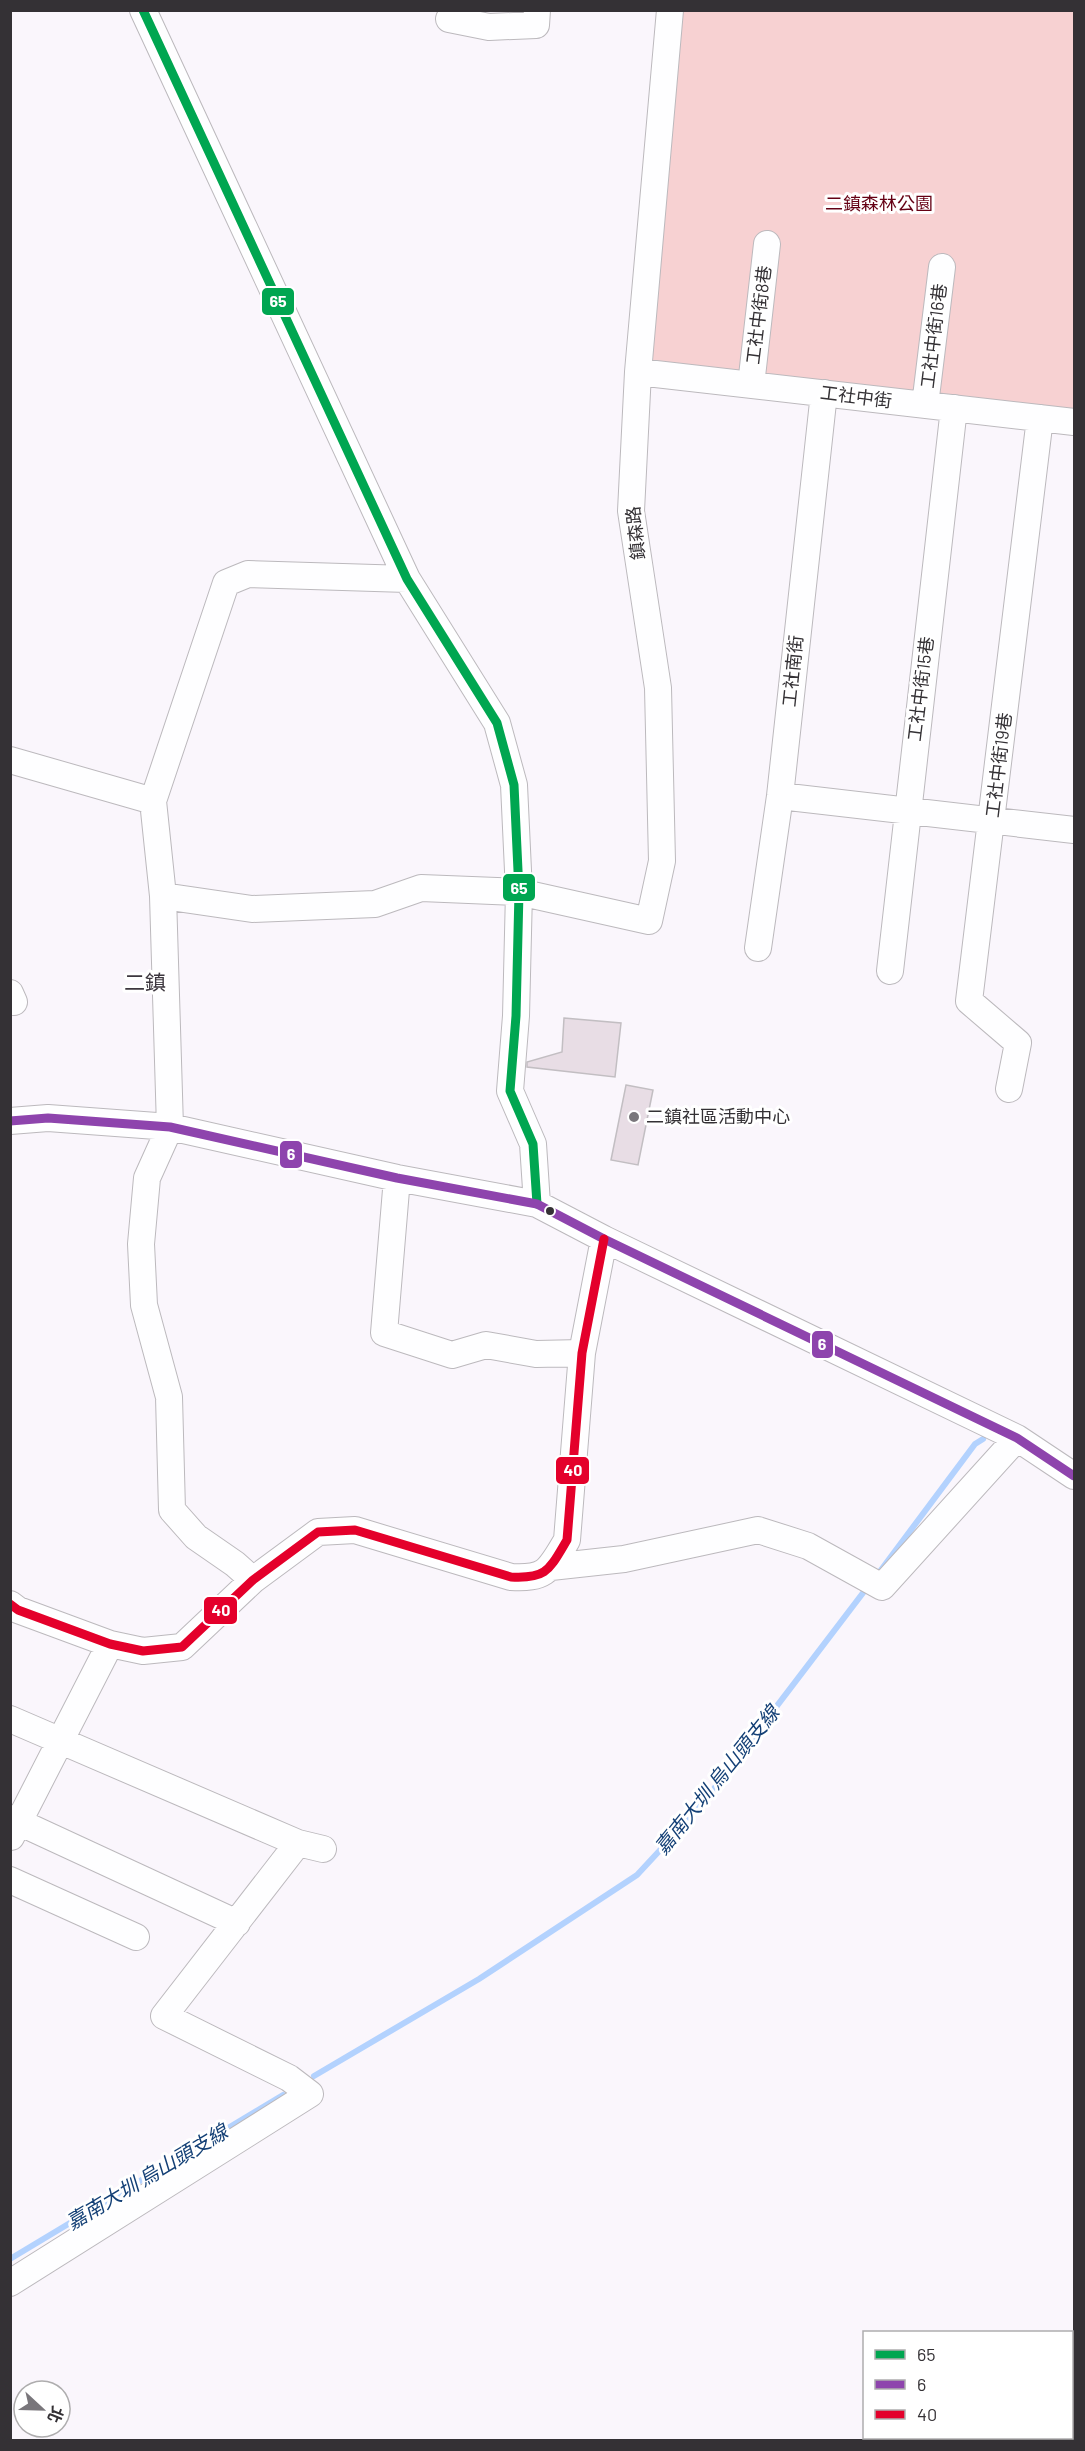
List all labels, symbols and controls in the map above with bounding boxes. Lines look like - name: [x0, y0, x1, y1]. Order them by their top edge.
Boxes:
- park label: 二鎮森林公園: [825, 192, 933, 214]
- street label: 工社中街8巷: [741, 264, 775, 366]
- street label: 工社中街16巷: [916, 282, 950, 390]
- line badge: 65: [261, 287, 295, 316]
- text: 65: [269, 291, 287, 310]
- street label: 工社中街: [819, 381, 893, 411]
- street label: 鎮森路: [621, 505, 649, 561]
- street label: 工社南街: [777, 634, 807, 708]
- street label: 工社中街15巷: [903, 635, 937, 743]
- street label: 工社中街19巷: [981, 711, 1015, 819]
- line badge: 65: [502, 873, 536, 902]
- text: 65: [510, 878, 528, 897]
- district label: 二鎮: [124, 969, 166, 994]
- place label: 二鎮社區活動中心: [646, 1105, 790, 1127]
- marker: 二鎮社區活動中心: [627, 1110, 641, 1124]
- line badge: 6: [279, 1140, 303, 1169]
- text: 6: [287, 1144, 296, 1163]
- unlabelled marker: [544, 1205, 556, 1217]
- line badge: 6: [811, 1330, 834, 1359]
- text: 6: [818, 1334, 827, 1353]
- line badge: 40: [555, 1456, 590, 1485]
- text: 40: [564, 1460, 582, 1479]
- line badge: 40: [203, 1596, 238, 1625]
- text: 40: [212, 1600, 230, 1619]
- water label: 嘉南大圳 烏山頭支線: [649, 1699, 785, 1858]
- water label: 嘉南大圳 烏山頭支線: [61, 2117, 233, 2234]
- legend: [863, 2331, 1073, 2439]
- text: 65: [917, 2343, 936, 2365]
- text: 6: [917, 2373, 926, 2395]
- north arrow: [12, 2379, 72, 2439]
- text: 40: [917, 2403, 937, 2425]
- text: 北: [45, 2404, 68, 2426]

